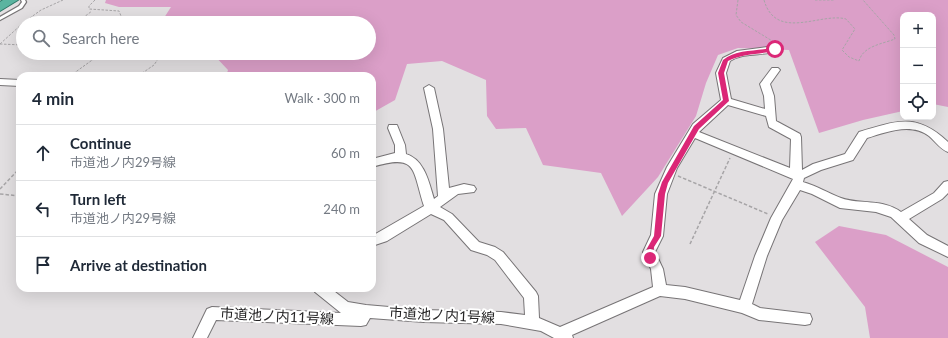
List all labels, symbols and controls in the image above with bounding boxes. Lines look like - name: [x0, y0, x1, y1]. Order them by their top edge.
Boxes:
- map controls: [900, 12, 936, 120]
- button: +: [900, 12, 936, 48]
- search box: [16, 16, 376, 60]
- icon: search: [30, 27, 52, 49]
- text: Search here: [62, 29, 139, 47]
- route start: [766, 40, 784, 58]
- button: −: [900, 48, 936, 84]
- button: locate: [900, 84, 936, 120]
- text: 4 min: [32, 88, 74, 109]
- text: Walk · 300 m: [284, 90, 360, 106]
- text: Continue: [70, 134, 131, 152]
- icon: ahead: [32, 142, 54, 164]
- text: 60 m: [331, 145, 360, 161]
- text: 市道池ノ内29号線: [70, 154, 176, 170]
- text: Turn left: [70, 190, 126, 208]
- icon: left: [32, 198, 54, 220]
- text: 240 m: [323, 201, 360, 217]
- text: 市道池ノ内29号線: [70, 210, 176, 226]
- route end: [641, 249, 659, 267]
- icon: arrive: [32, 254, 54, 276]
- text: Arrive at destination: [70, 256, 207, 274]
- street label: 市道池ノ内1号線: [389, 303, 495, 326]
- street label: 市道池ノ内11号線: [220, 304, 335, 327]

